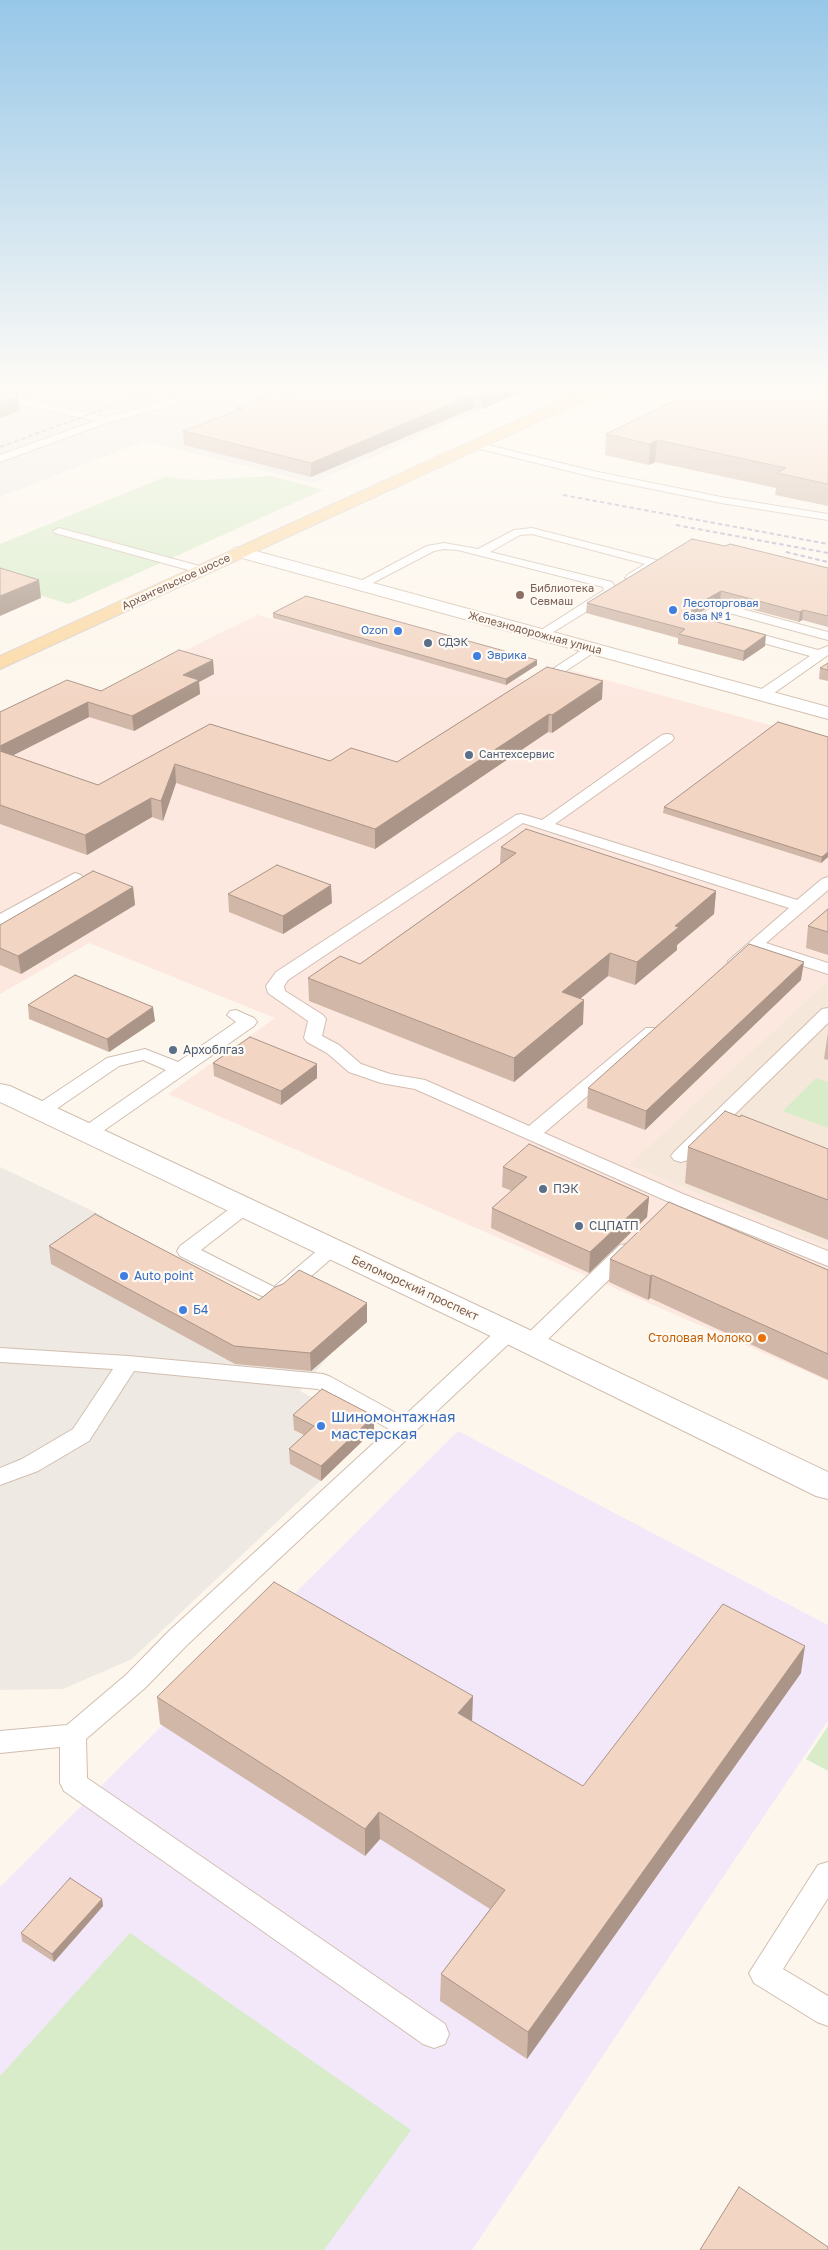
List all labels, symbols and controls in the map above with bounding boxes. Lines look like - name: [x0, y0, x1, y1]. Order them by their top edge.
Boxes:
- street label: Архангельское шоссе: [120, 551, 232, 613]
- place label: Библиотека Севмаш: [530, 582, 594, 608]
- marker: Библиотека Севмаш: [514, 589, 526, 601]
- place label: Лесоторговая база № 1: [683, 597, 759, 623]
- marker: Лесоторговая база № 1: [667, 604, 679, 616]
- street label: Железнодорожная улица: [467, 609, 603, 657]
- place label: Ozon: [361, 624, 388, 638]
- marker: Ozon: [392, 625, 404, 637]
- place label: СДЭК: [438, 636, 468, 650]
- marker: СДЭК: [422, 637, 434, 649]
- place label: Эврика: [487, 649, 527, 663]
- marker: Эврика: [471, 650, 483, 662]
- place label: Сантехсервис: [479, 748, 555, 762]
- marker: Сантехсервис: [463, 749, 475, 761]
- place label: Архоблгаз: [183, 1043, 244, 1057]
- marker: Архоблгаз: [167, 1044, 179, 1056]
- place label: ПЭК: [553, 1182, 579, 1196]
- marker: ПЭК: [537, 1183, 549, 1195]
- place label: СЦПАТП: [589, 1219, 639, 1233]
- marker: СЦПАТП: [573, 1220, 585, 1232]
- street label: Беломорский проспект: [349, 1252, 481, 1324]
- place label: Auto point: [134, 1269, 194, 1283]
- marker: Auto point: [118, 1270, 130, 1282]
- place label: Б4: [193, 1303, 208, 1317]
- marker: Б4: [177, 1304, 189, 1316]
- place label: Столовая Молоко: [648, 1331, 752, 1345]
- marker: Столовая Молоко: [756, 1332, 768, 1344]
- place label: Шиномонтажная мастерская: [331, 1408, 455, 1443]
- marker: Шиномонтажная мастерская: [315, 1420, 327, 1432]

